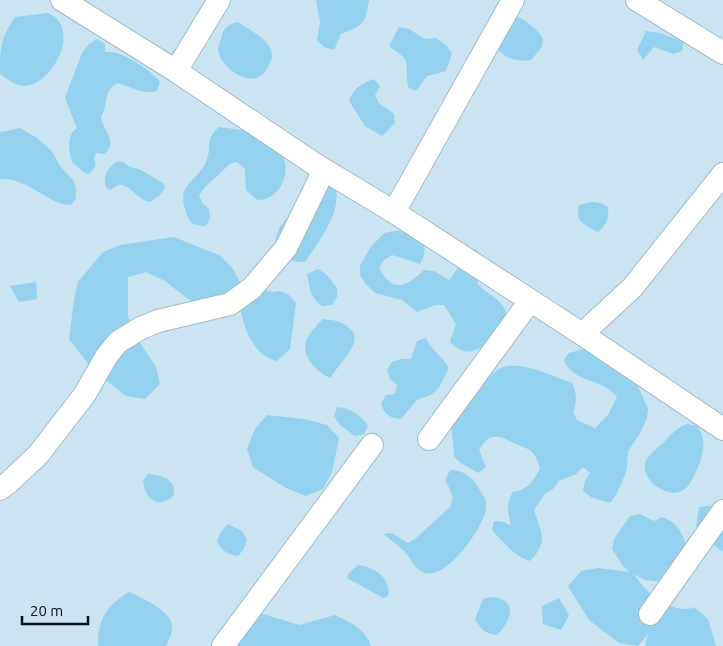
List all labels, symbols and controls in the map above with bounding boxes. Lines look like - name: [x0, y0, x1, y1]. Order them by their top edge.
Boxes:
- scale bar: [22, 594, 89, 626]
- text: 20 m: [30, 602, 63, 619]

